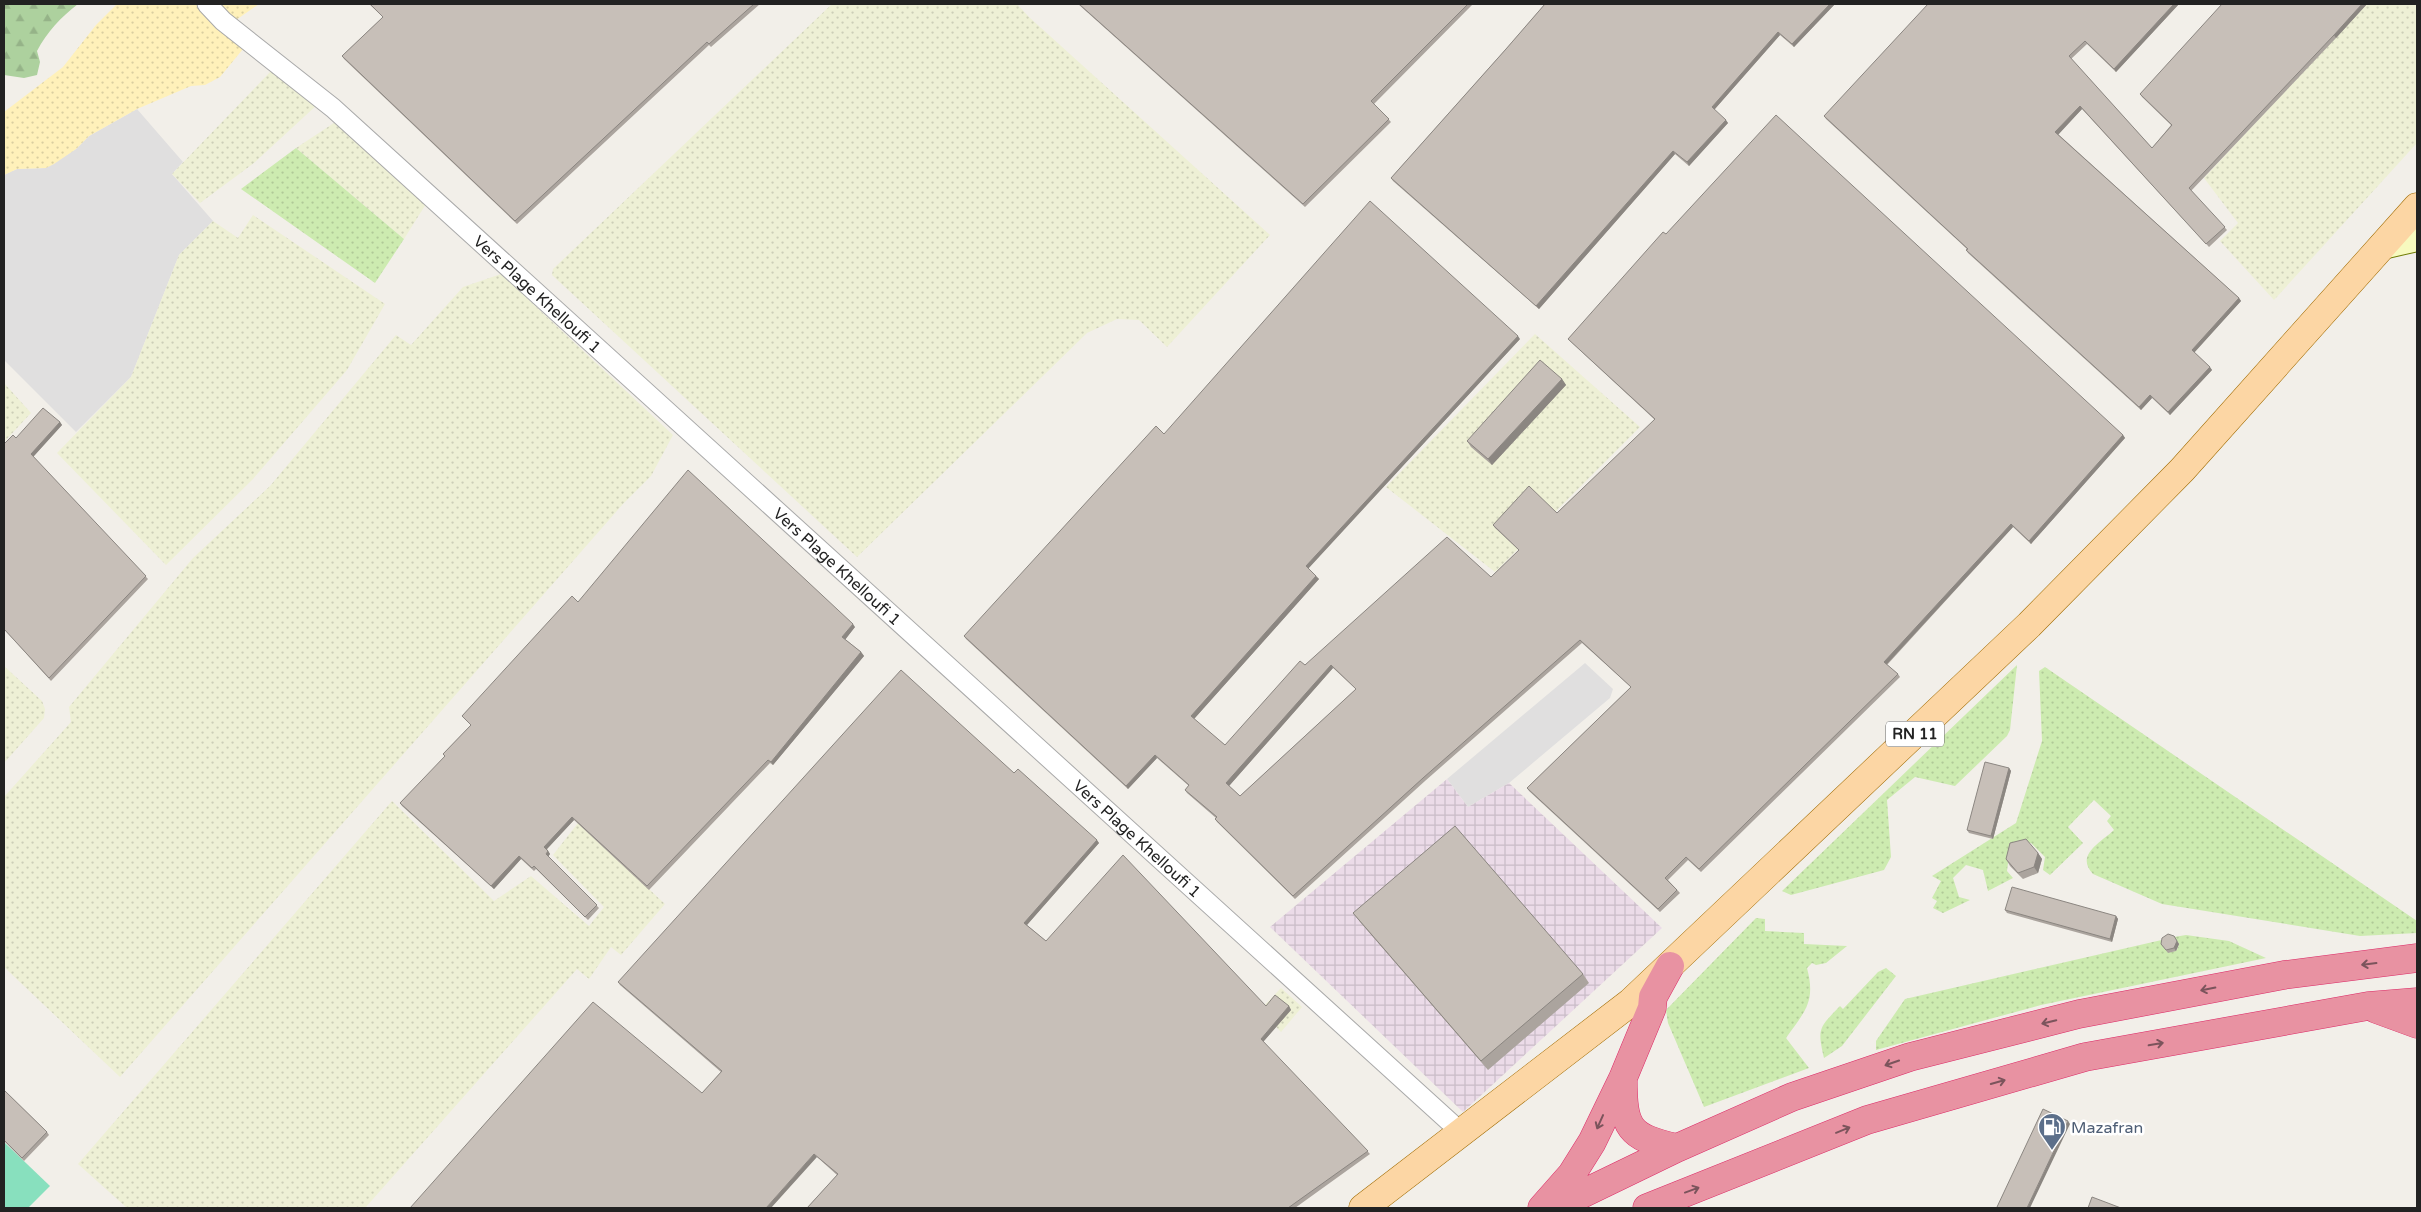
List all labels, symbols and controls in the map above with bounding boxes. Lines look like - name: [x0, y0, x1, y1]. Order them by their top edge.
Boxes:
- street label: Vers Plage Khelloufi 1: [469, 231, 605, 358]
- street label: Vers Plage Khelloufi 1: [769, 504, 905, 630]
- road number: RN 11: [1886, 722, 1944, 746]
- street label: Vers Plage Khelloufi 1: [1069, 776, 1205, 902]
- one-way arrow: [2361, 959, 2377, 969]
- one-way arrow: [2201, 985, 2217, 995]
- one-way arrow: [2042, 1018, 2058, 1027]
- one-way arrow: [2147, 1038, 2163, 1048]
- one-way arrow: [1885, 1059, 1900, 1068]
- one-way arrow: [1990, 1077, 2006, 1086]
- fuel station icon: Mazafran: [2037, 1112, 2067, 1151]
- one-way arrow: [1595, 1114, 1605, 1129]
- place label: Mazafran: [2071, 1118, 2143, 1138]
- one-way arrow: [1835, 1125, 1850, 1134]
- one-way arrow: [1684, 1185, 1699, 1194]

